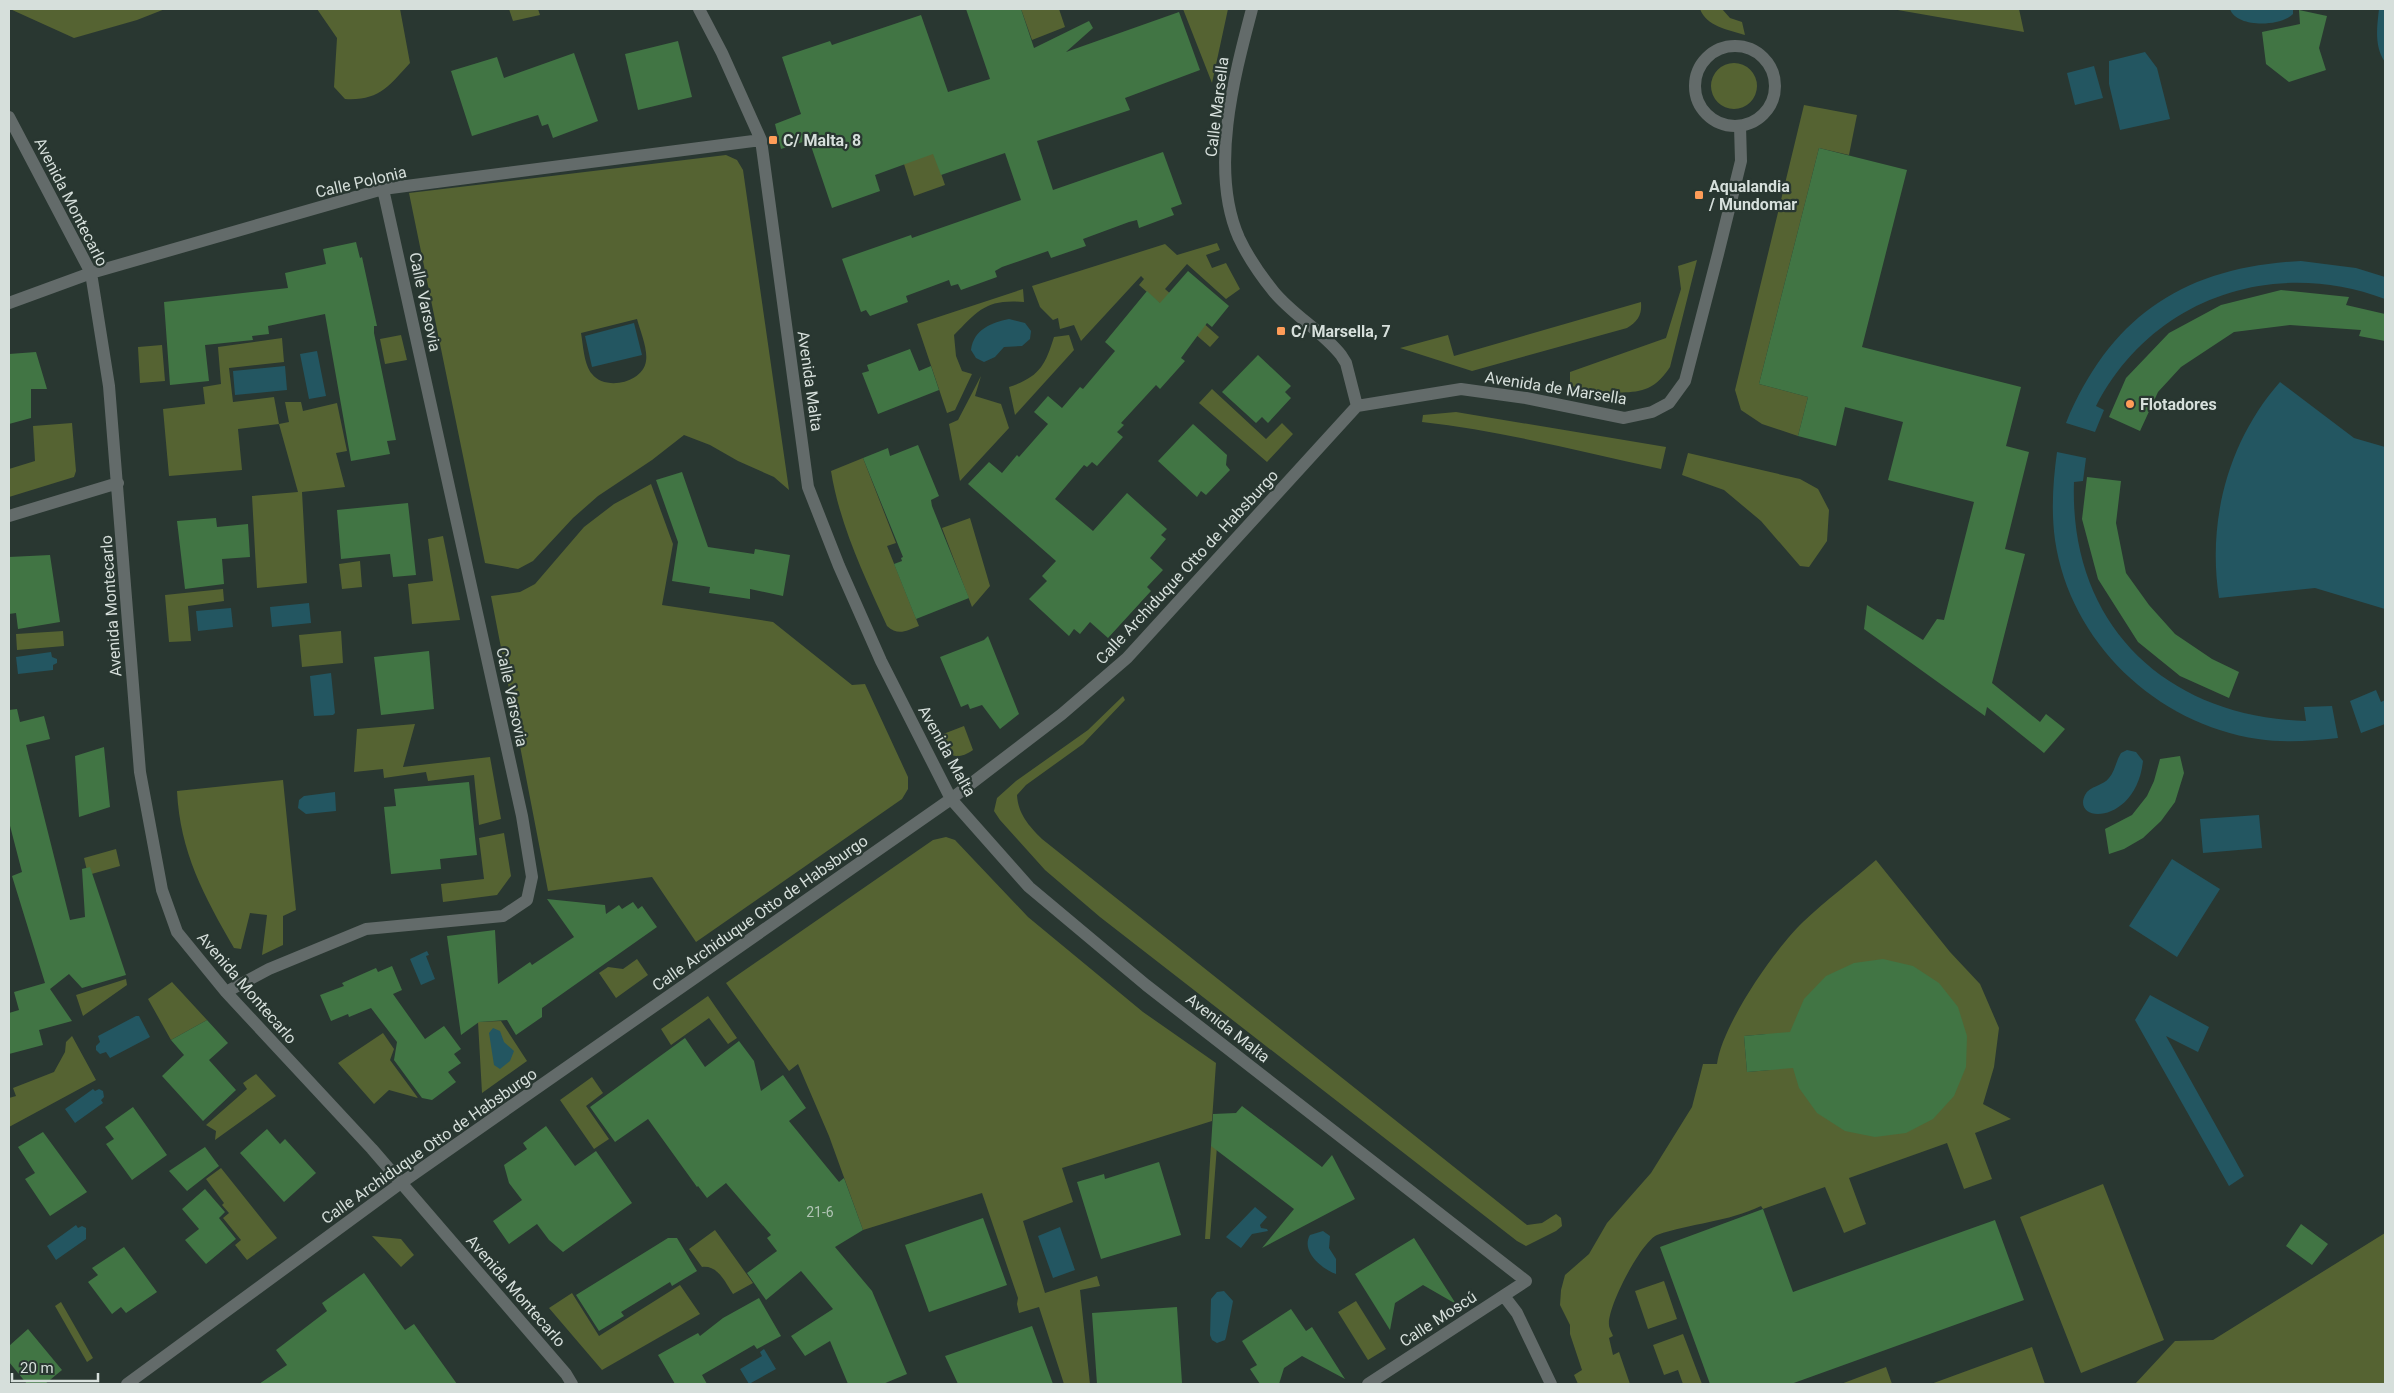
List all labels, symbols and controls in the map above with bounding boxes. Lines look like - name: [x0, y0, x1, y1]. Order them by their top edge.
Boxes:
- street label: Calle Marsella: [1201, 56, 1233, 158]
- place label: C/ Malta, 8: [783, 131, 861, 150]
- marker: C/ Malta, 8: [767, 134, 779, 146]
- street label: Avenida Montecarlo: [30, 135, 112, 269]
- street label: Calle Polonia: [314, 162, 408, 202]
- place label: Aqualandia / Mundomar: [1708, 177, 1797, 214]
- marker: Aqualandia / Mundomar: [1693, 189, 1705, 201]
- street label: Calle Varsovia: [405, 251, 445, 353]
- place label: C/ Marsella, 7: [1291, 322, 1391, 341]
- marker: C/ Marsella, 7: [1275, 325, 1287, 337]
- street label: Avenida Malta: [794, 330, 826, 432]
- street label: Avenida de Marsella: [1484, 367, 1628, 409]
- place label: Flotadores: [2140, 395, 2217, 414]
- marker: Flotadores: [2124, 398, 2136, 410]
- street label: Calle Archiduque Otto de Habsburgo: [1092, 466, 1282, 668]
- street label: Avenida Montecarlo: [97, 535, 125, 677]
- street label: Calle Varsovia: [492, 646, 532, 748]
- street label: Avenida Malta: [914, 702, 980, 800]
- street label: Calle Archiduque Otto de Habsburgo: [649, 831, 871, 995]
- street label: Avenida Montecarlo: [193, 928, 301, 1048]
- street label: Avenida Malta: [1182, 989, 1274, 1067]
- street label: Calle Archiduque Otto de Habsburgo: [318, 1064, 540, 1228]
- house number: 21-6: [806, 1204, 834, 1220]
- street label: Avenida Montecarlo: [462, 1231, 570, 1351]
- street label: Calle Moscú: [1396, 1287, 1480, 1351]
- scale bar: [12, 1350, 99, 1382]
- text: 20 m: [20, 1359, 54, 1377]

